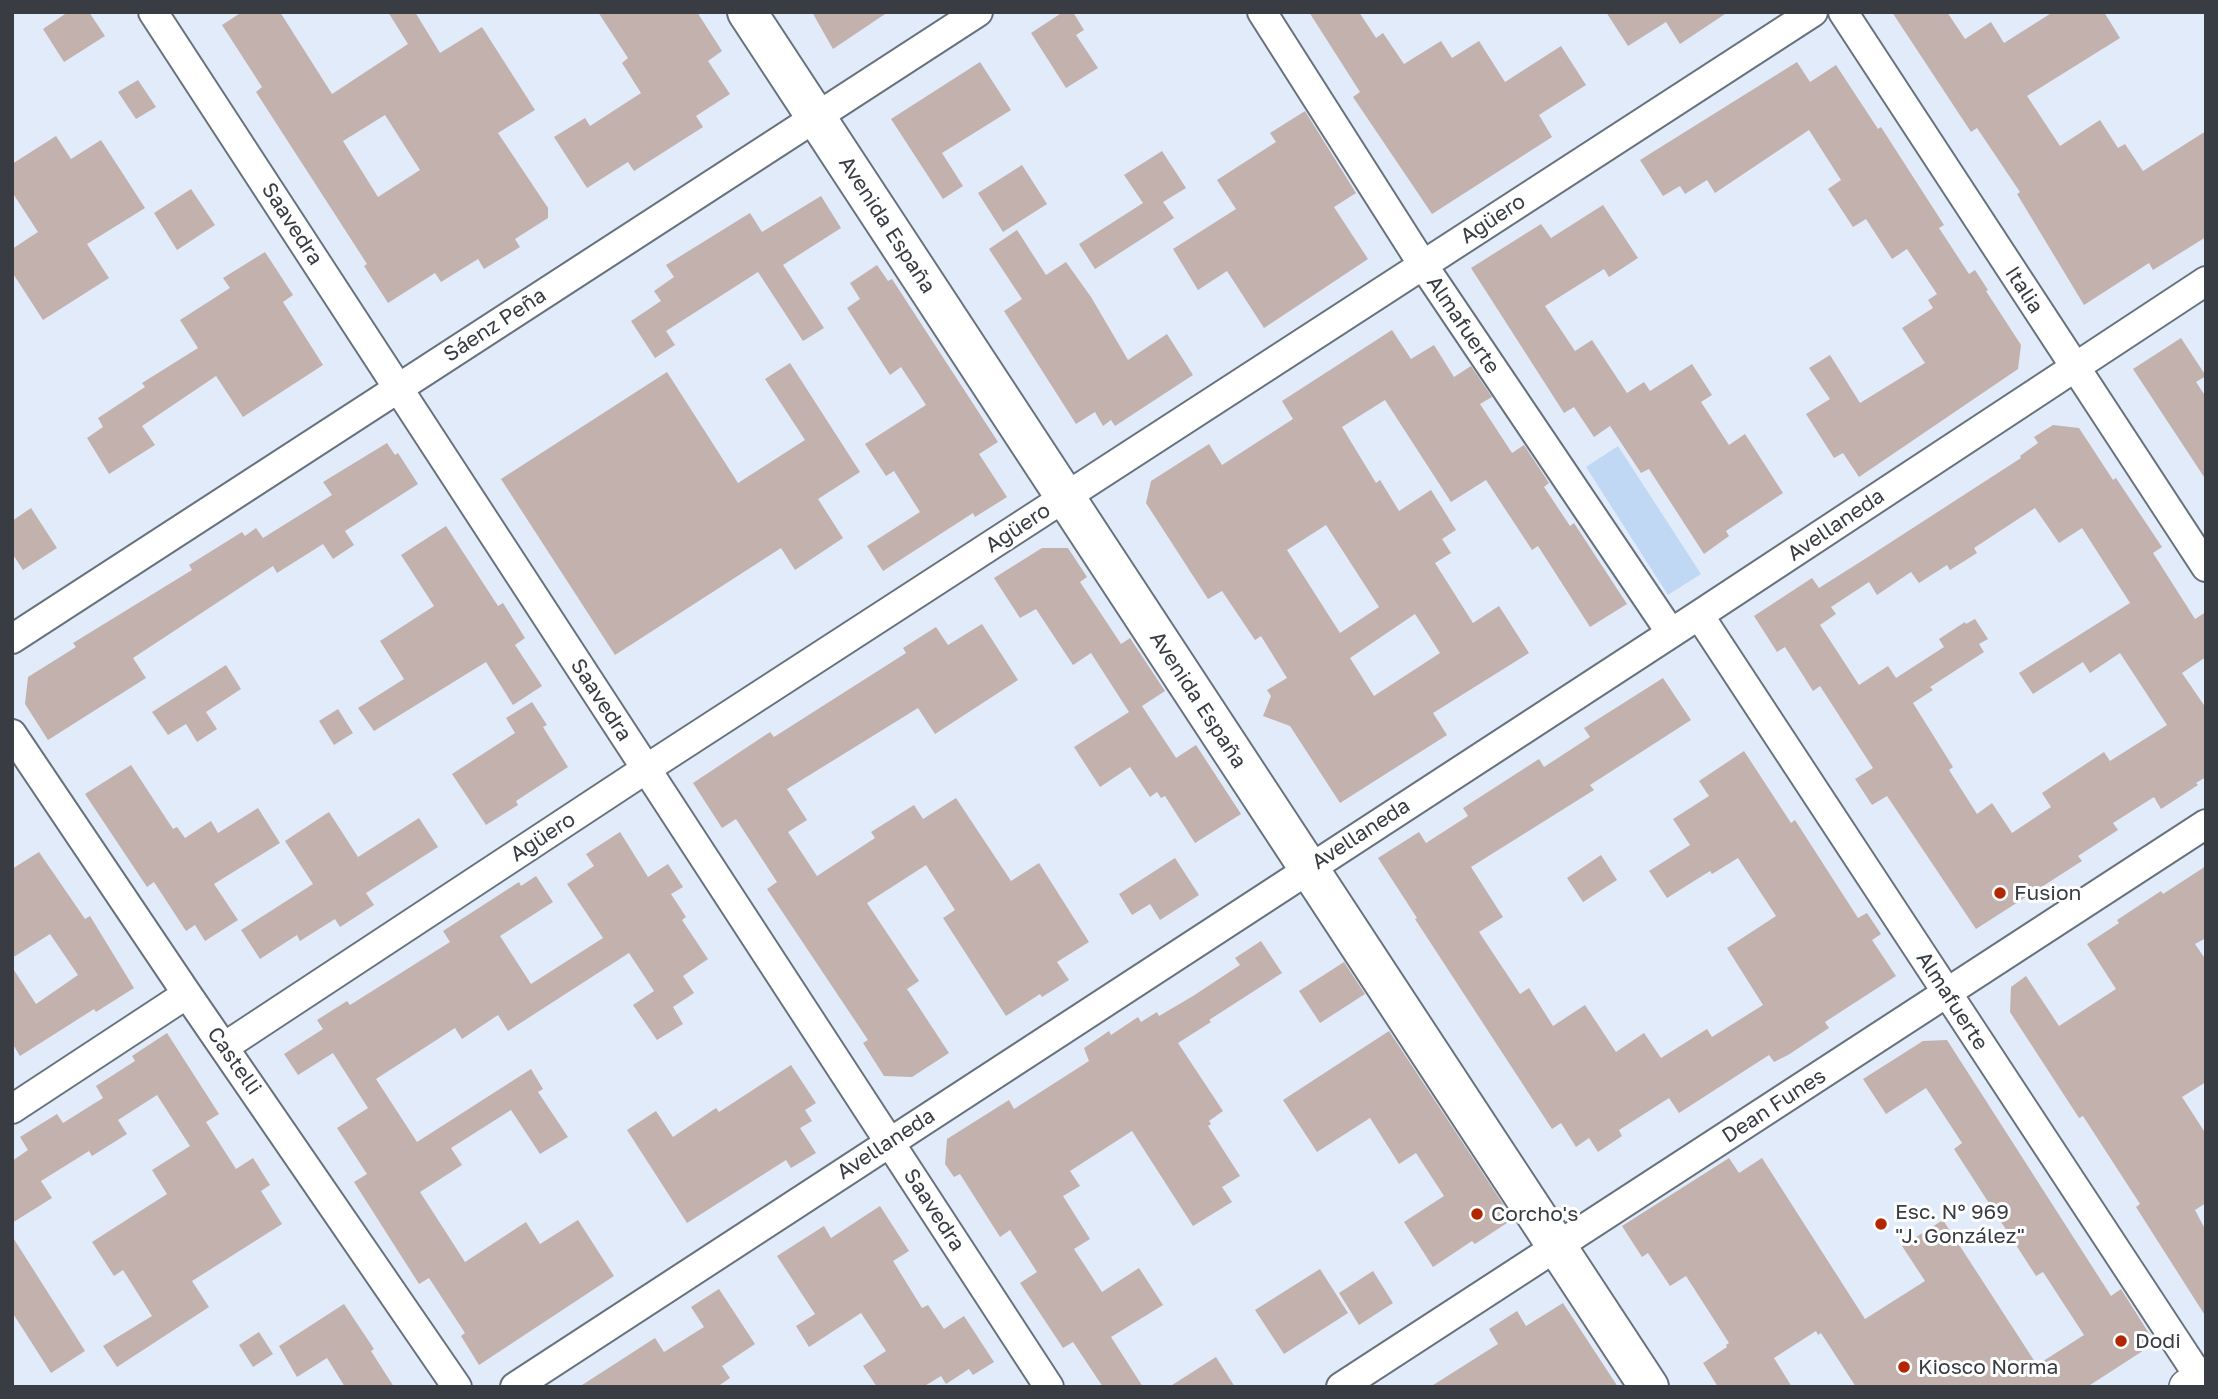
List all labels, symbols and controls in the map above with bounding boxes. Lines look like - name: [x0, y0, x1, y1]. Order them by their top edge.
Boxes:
- street label: Avenida España: [833, 152, 941, 298]
- street label: Saavedra: [256, 178, 328, 270]
- street label: Agüero: [1456, 189, 1530, 249]
- street label: Italia: [2000, 262, 2048, 318]
- street label: Almafuerte: [1421, 271, 1505, 379]
- street label: Sáenz Peña: [439, 283, 551, 367]
- street label: Avellaneda: [1783, 483, 1889, 567]
- street label: Agüero: [981, 498, 1055, 558]
- street label: Avenida España: [1144, 627, 1252, 773]
- street label: Saavedra: [565, 654, 637, 746]
- street label: Avellaneda: [1307, 793, 1415, 875]
- street label: Agüero: [506, 807, 580, 867]
- place label: Fusion: [2014, 880, 2081, 906]
- marker: Fusion: [1992, 885, 2008, 901]
- street label: Almafuerte: [1911, 947, 1993, 1055]
- street label: Castelli: [202, 1022, 266, 1100]
- street label: Dean Funes: [1718, 1063, 1830, 1149]
- street label: Avellaneda: [832, 1103, 940, 1185]
- street label: Saavedra: [898, 1164, 970, 1256]
- place label: Esc. N° 969 "J. González": [1895, 1199, 2025, 1249]
- place label: Corcho's: [1491, 1201, 1578, 1227]
- marker: Corcho's: [1469, 1206, 1485, 1222]
- marker: Esc. N° 969 "J. González": [1873, 1216, 1889, 1232]
- place label: Dodi: [2135, 1328, 2181, 1354]
- marker: Dodi: [2113, 1333, 2129, 1349]
- place label: Kiosco Norma: [1918, 1354, 2058, 1380]
- marker: Kiosco Norma: [1896, 1359, 1912, 1375]

